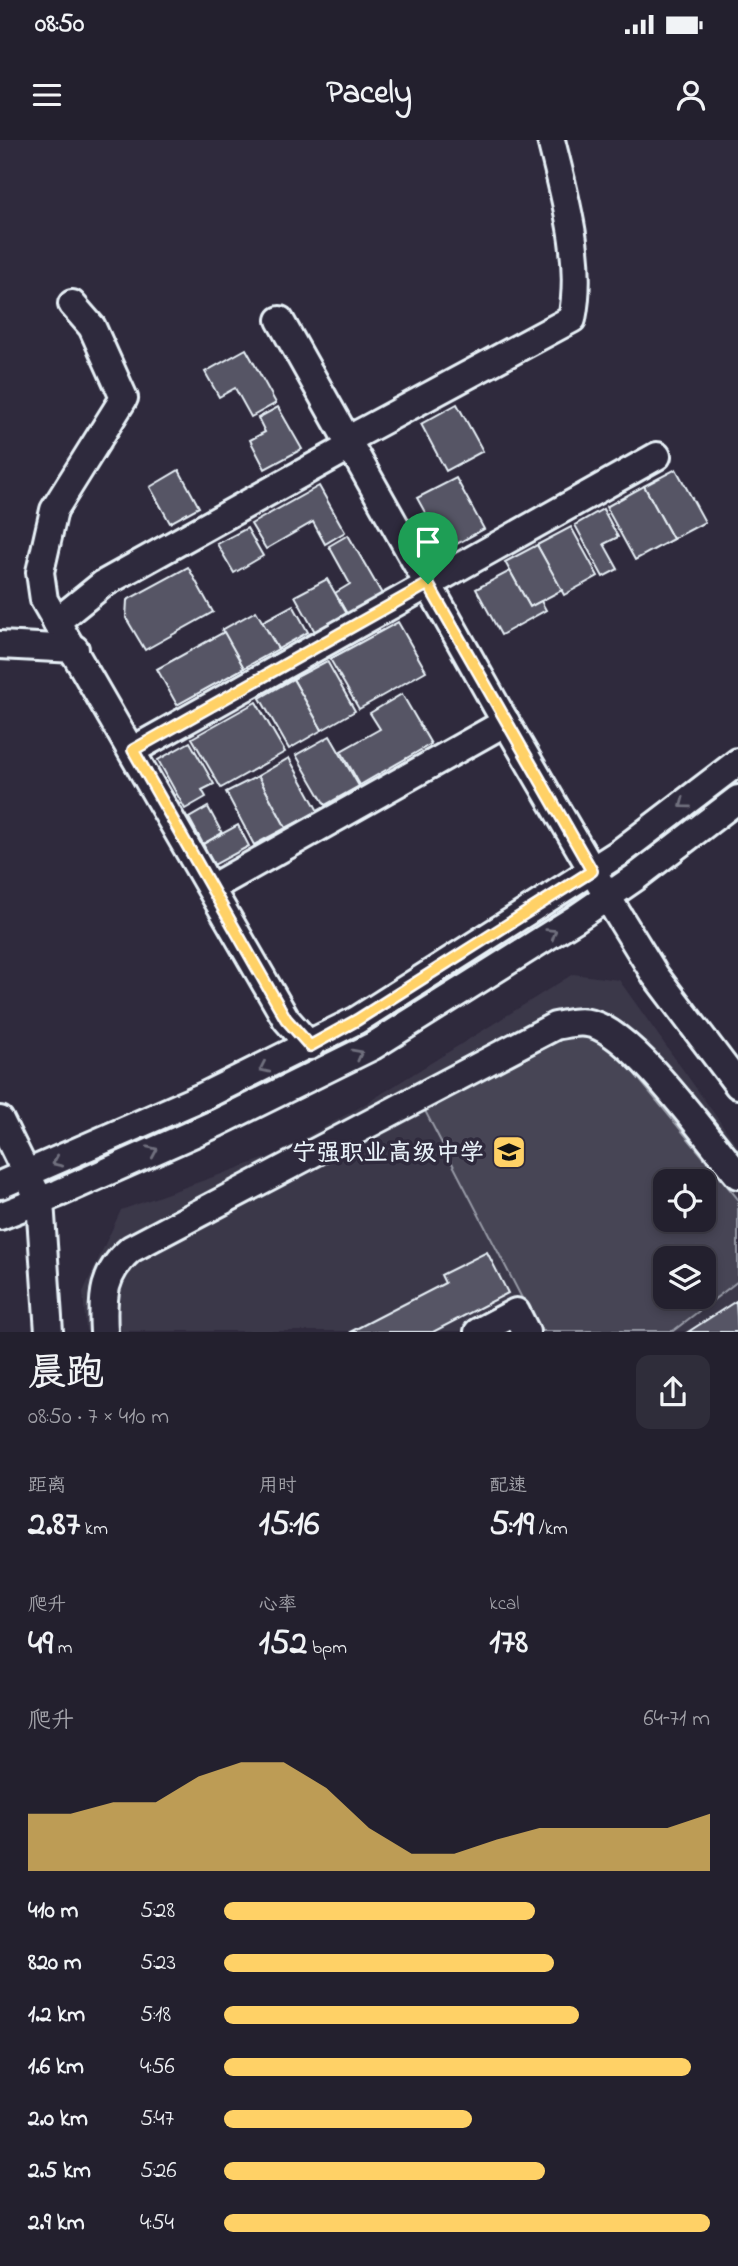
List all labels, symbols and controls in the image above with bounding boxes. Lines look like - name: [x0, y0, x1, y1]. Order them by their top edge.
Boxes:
- text: 08:50: [35, 6, 84, 44]
- text: Pacely: [326, 71, 412, 118]
- icon: menu: [28, 76, 66, 114]
- icon: person: [672, 76, 710, 114]
- pin: [398, 512, 458, 584]
- icon: arrive: [409, 523, 447, 561]
- one-way arrow: [679, 795, 691, 808]
- one-way arrow: [544, 929, 557, 942]
- one-way arrow: [351, 1048, 364, 1062]
- one-way arrow: [259, 1060, 271, 1074]
- school or university icon: 宁强职业高级中学: [490, 1133, 528, 1171]
- place label: 宁强职业高级中学: [292, 1137, 484, 1172]
- one-way arrow: [146, 1145, 158, 1159]
- one-way arrow: [51, 1154, 64, 1168]
- map controls: [653, 1169, 716, 1309]
- button: locate: [653, 1169, 716, 1232]
- button: layers: [653, 1246, 716, 1309]
- text: 晨跑: [28, 1347, 104, 1403]
- button: share: [636, 1355, 710, 1429]
- text: 08:50 · 7 × 410 m: [28, 1401, 169, 1434]
- text: 距离: [28, 1473, 66, 1500]
- text: 用时: [259, 1473, 297, 1500]
- text: 配速: [489, 1473, 527, 1500]
- text: 2.87: [28, 1500, 80, 1551]
- text: 15:16: [259, 1500, 319, 1551]
- text: 5:19: [489, 1500, 534, 1551]
- text: km: [80, 1516, 108, 1543]
- text: /km: [534, 1516, 568, 1543]
- text: kcal: [489, 1591, 520, 1618]
- text: 爬升: [28, 1592, 66, 1619]
- text: 心率: [259, 1592, 297, 1619]
- text: 178: [489, 1618, 528, 1669]
- text: 49: [28, 1619, 53, 1670]
- text: 152: [259, 1619, 307, 1670]
- text: m: [53, 1635, 72, 1662]
- text: bpm: [307, 1635, 347, 1662]
- text: 64–71 m: [643, 1703, 710, 1736]
- text: 爬升: [28, 1705, 74, 1738]
- text: 410 m: [28, 1895, 78, 1928]
- text: 5:28: [140, 1895, 175, 1928]
- text: 820 m: [28, 1947, 82, 1980]
- text: 5:23: [140, 1947, 176, 1980]
- text: 1.2 km: [28, 1999, 85, 2032]
- text: 5:18: [140, 1999, 171, 2032]
- text: 1.6 km: [28, 2051, 84, 2084]
- text: 4:56: [140, 2051, 175, 2084]
- text: 2.0 km: [28, 2103, 88, 2136]
- text: 5:47: [140, 2103, 174, 2136]
- text: 2.5 km: [28, 2155, 91, 2188]
- text: 5:26: [140, 2155, 177, 2188]
- text: 2.9 km: [28, 2207, 85, 2240]
- text: 4:54: [140, 2207, 174, 2240]

